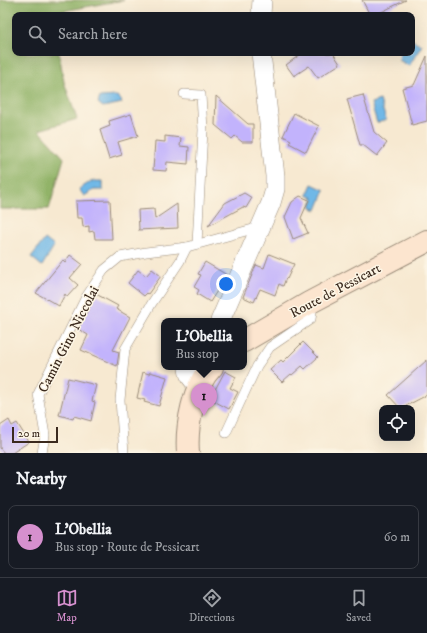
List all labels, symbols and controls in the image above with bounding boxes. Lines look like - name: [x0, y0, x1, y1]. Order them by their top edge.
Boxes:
- search box: [12, 12, 415, 56]
- icon: search: [26, 23, 48, 45]
- text: Search here: [58, 25, 127, 44]
- street label: Route de Pessicart: [287, 259, 384, 322]
- your location: [216, 274, 236, 294]
- street label: Camin Gino Niccolai: [34, 283, 104, 396]
- popup: [161, 318, 247, 370]
- text: L'Obellia: [176, 327, 232, 346]
- text: Bus stop: [176, 346, 219, 362]
- pin: 1: [191, 383, 217, 416]
- map controls: [379, 405, 415, 441]
- button: locate: [379, 405, 415, 441]
- scale bar: [12, 425, 58, 444]
- text: 20 m: [18, 427, 40, 441]
- text: Nearby: [16, 468, 66, 490]
- text: L'Obellia: [55, 520, 112, 539]
- text: 1: [28, 529, 32, 545]
- text: 60 m: [384, 529, 410, 545]
- text: Bus stop · Route de Pessicart: [55, 539, 200, 555]
- tab: Map: [56, 587, 78, 625]
- tab: Directions: [189, 587, 235, 625]
- tab: Saved: [346, 587, 371, 625]

